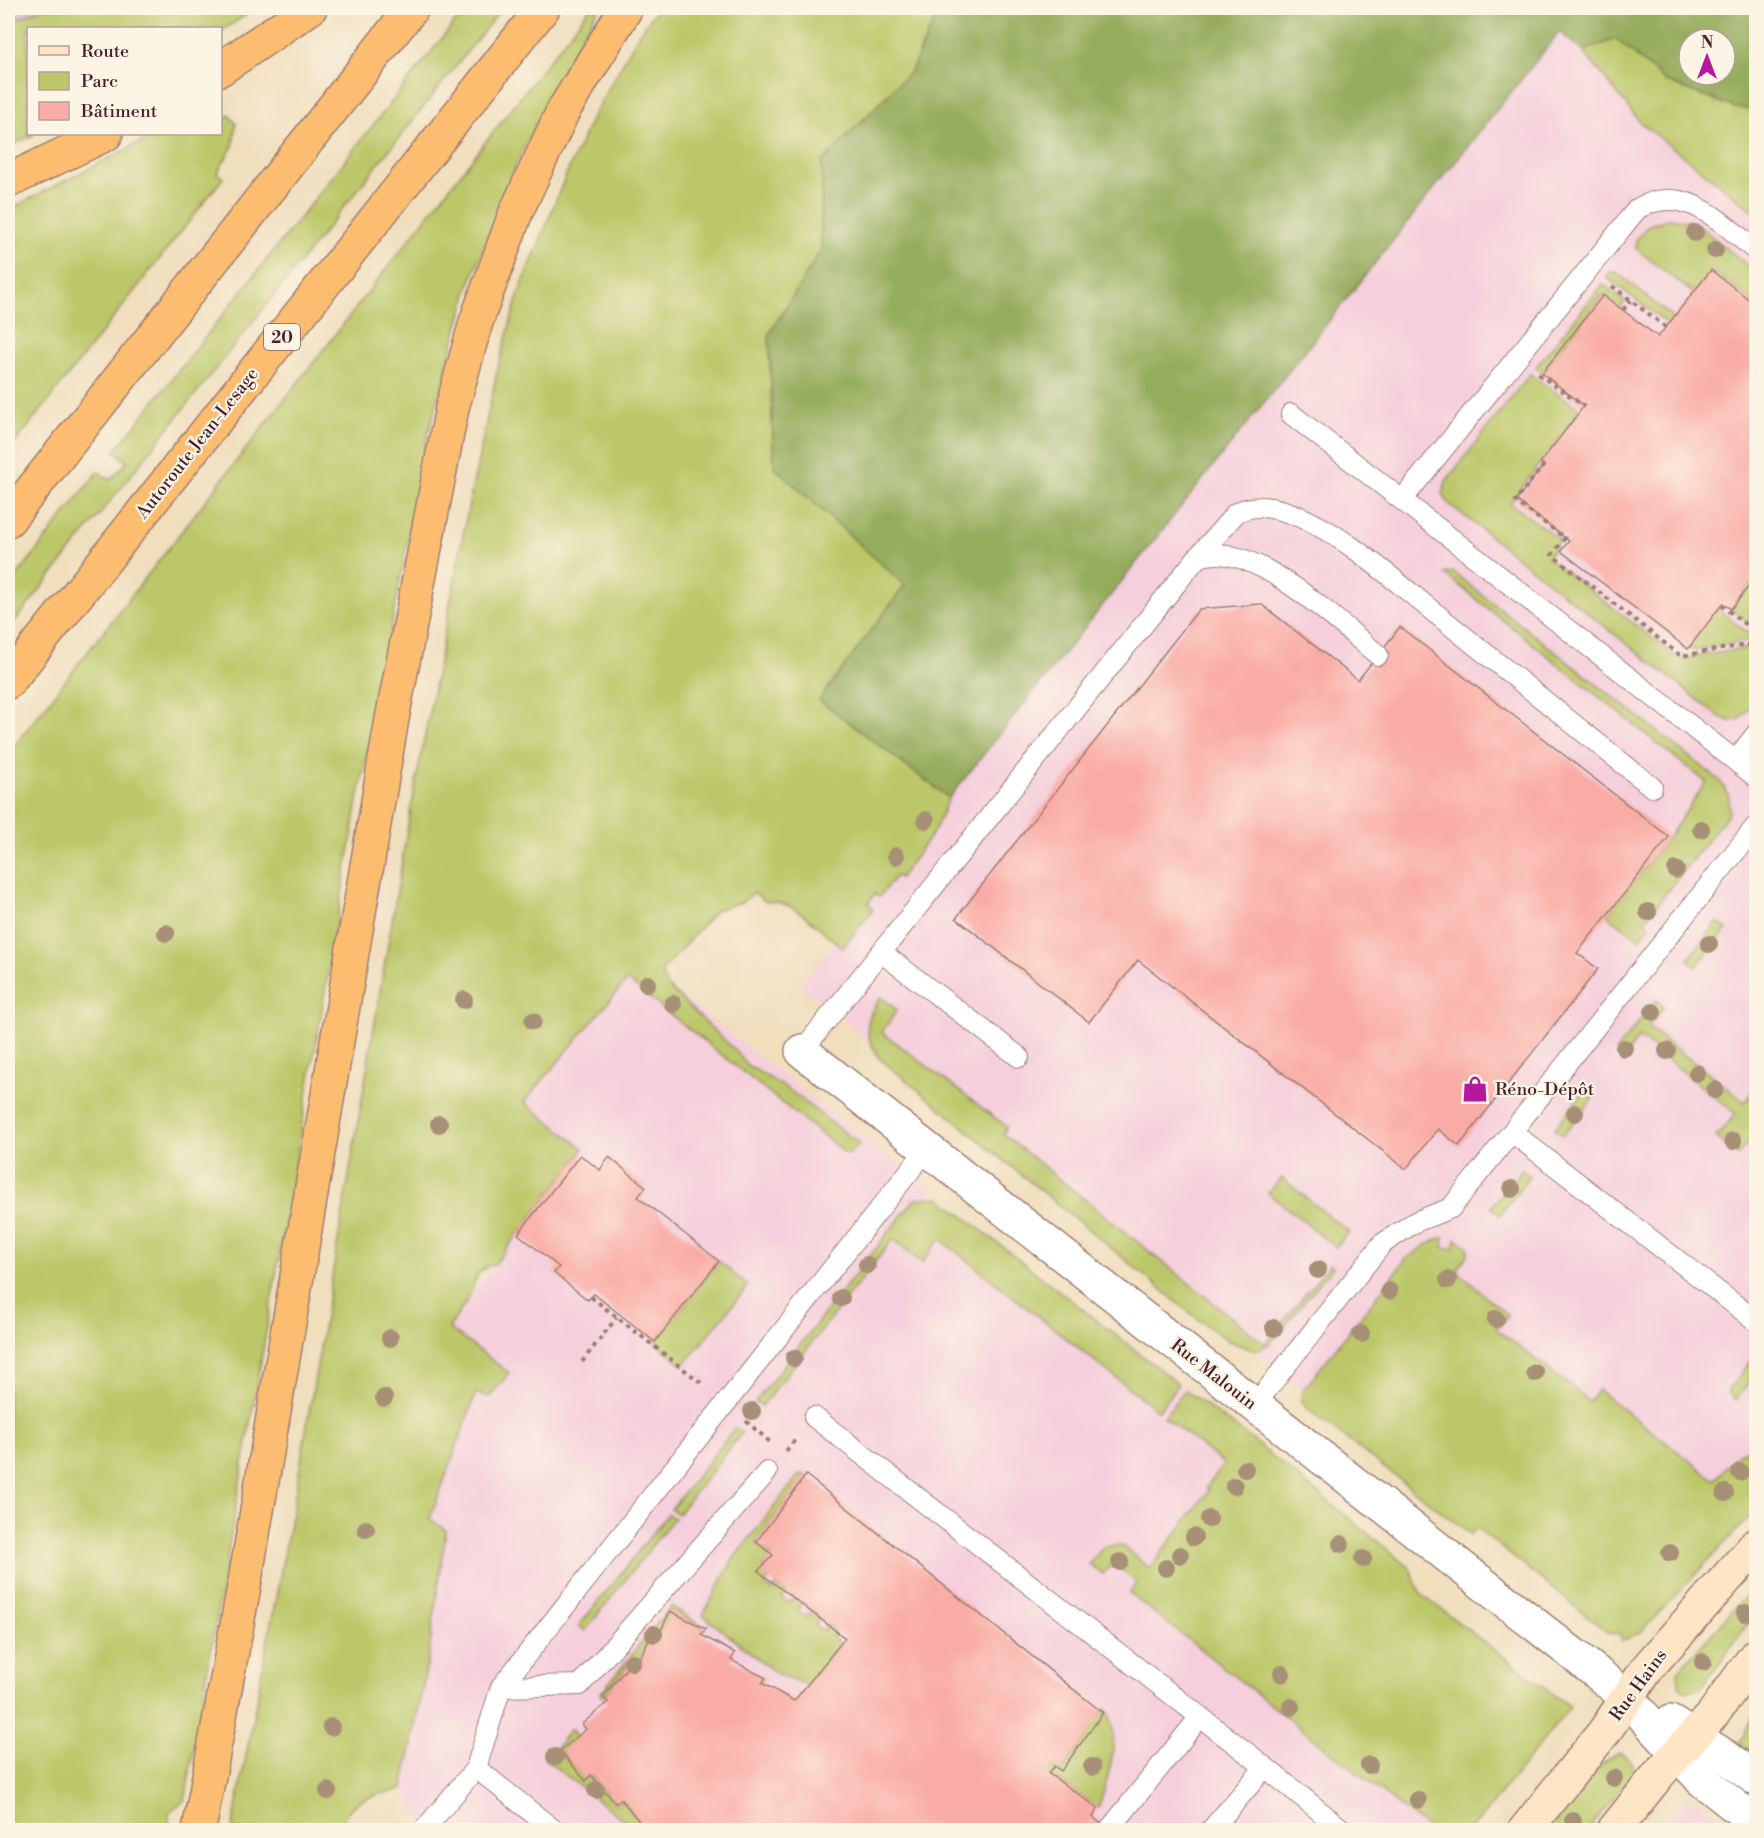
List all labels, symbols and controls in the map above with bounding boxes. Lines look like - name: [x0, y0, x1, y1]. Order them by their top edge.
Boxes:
- legend: [27, 27, 222, 135]
- north arrow: [1677, 27, 1737, 87]
- text: N: [1701, 33, 1714, 53]
- text: Route: [81, 40, 129, 63]
- text: Parc: [81, 70, 118, 93]
- text: Bâtiment: [80, 100, 158, 123]
- road number: 20: [264, 324, 300, 350]
- street label: Autoroute Jean-Lesage: [131, 363, 264, 524]
- shop icon: Réno-Dépôt: [1460, 1074, 1490, 1104]
- place label: Réno-Dépôt: [1495, 1078, 1595, 1101]
- street label: Rue Malouin: [1166, 1334, 1262, 1415]
- street label: Rue Hains: [1605, 1645, 1672, 1726]

